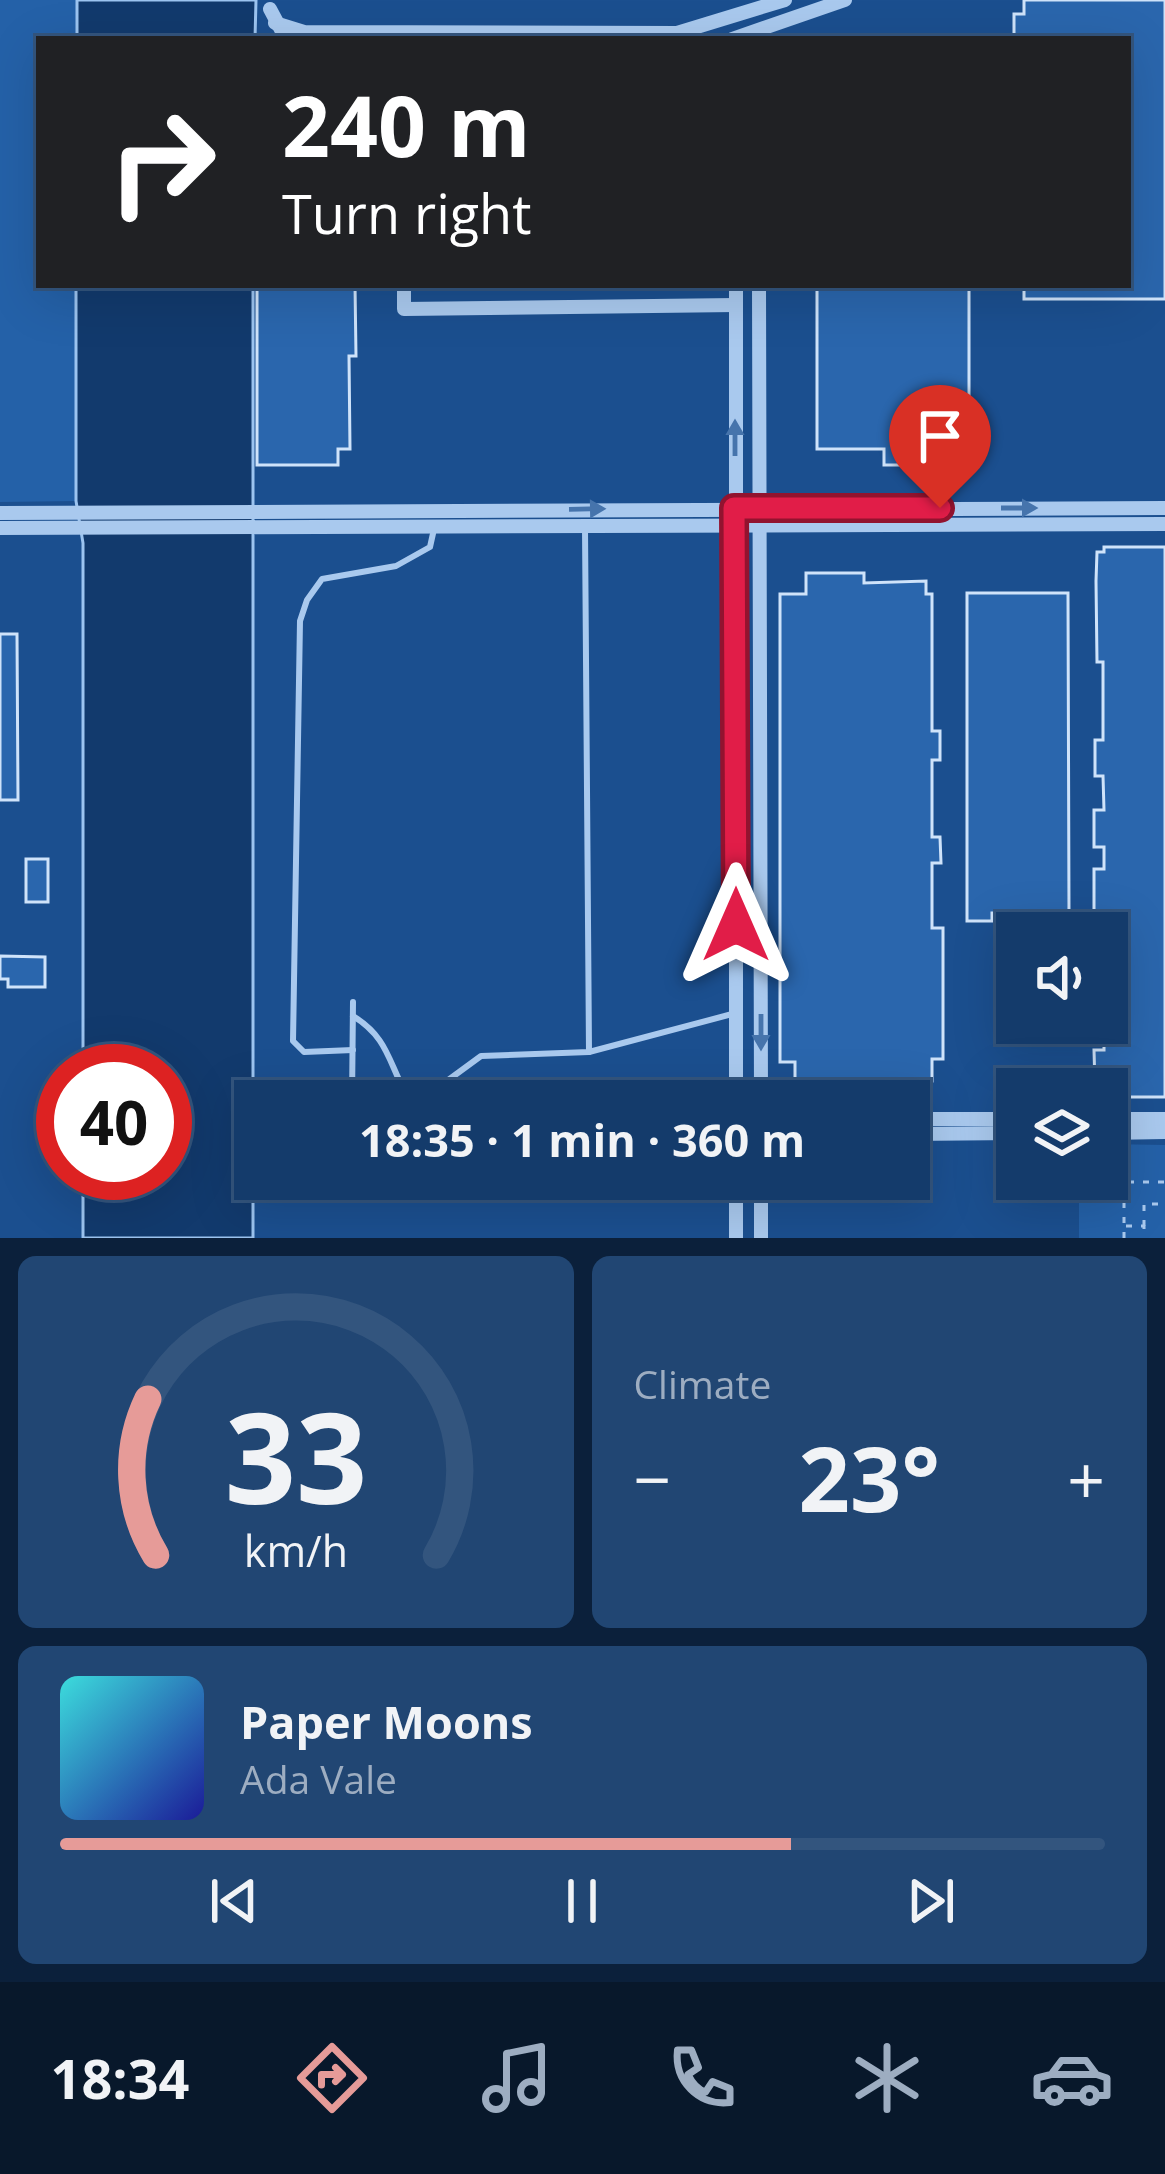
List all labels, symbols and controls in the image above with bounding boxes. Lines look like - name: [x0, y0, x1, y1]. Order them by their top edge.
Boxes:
- text: 240 m: [282, 67, 530, 182]
- icon: right: [84, 84, 240, 240]
- text: Turn right: [282, 176, 531, 250]
- pin: [889, 385, 991, 508]
- icon: arrive: [907, 403, 973, 469]
- one-way arrow: [725, 418, 745, 456]
- one-way arrow: [1001, 498, 1039, 518]
- one-way arrow: [569, 500, 607, 519]
- position arrow: [673, 862, 799, 988]
- map controls: [996, 912, 1128, 1200]
- button: sound: [996, 912, 1128, 1044]
- one-way arrow: [751, 1014, 771, 1052]
- speed limit sign: 40: [36, 1044, 192, 1200]
- button: layers: [996, 1068, 1128, 1200]
- text: 18:35 · 1 min · 360 m: [359, 1109, 805, 1170]
- text: Climate: [634, 1357, 771, 1410]
- text: 33: [224, 1371, 367, 1541]
- text: 23°: [799, 1416, 940, 1538]
- text: −: [634, 1433, 671, 1523]
- text: +: [1067, 1433, 1105, 1523]
- text: km/h: [244, 1521, 348, 1580]
- text: Paper Moons: [240, 1691, 533, 1752]
- text: Ada Vale: [240, 1752, 397, 1805]
- icon: previous: [201, 1868, 267, 1934]
- icon: pause: [549, 1868, 615, 1934]
- icon: next: [898, 1868, 964, 1934]
- icon: directions: [290, 2036, 374, 2120]
- icon: music: [475, 2036, 559, 2120]
- icon: phone: [660, 2036, 744, 2120]
- icon: climate: [845, 2036, 929, 2120]
- icon: car: [1030, 2036, 1114, 2120]
- text: 18:34: [51, 2041, 189, 2115]

